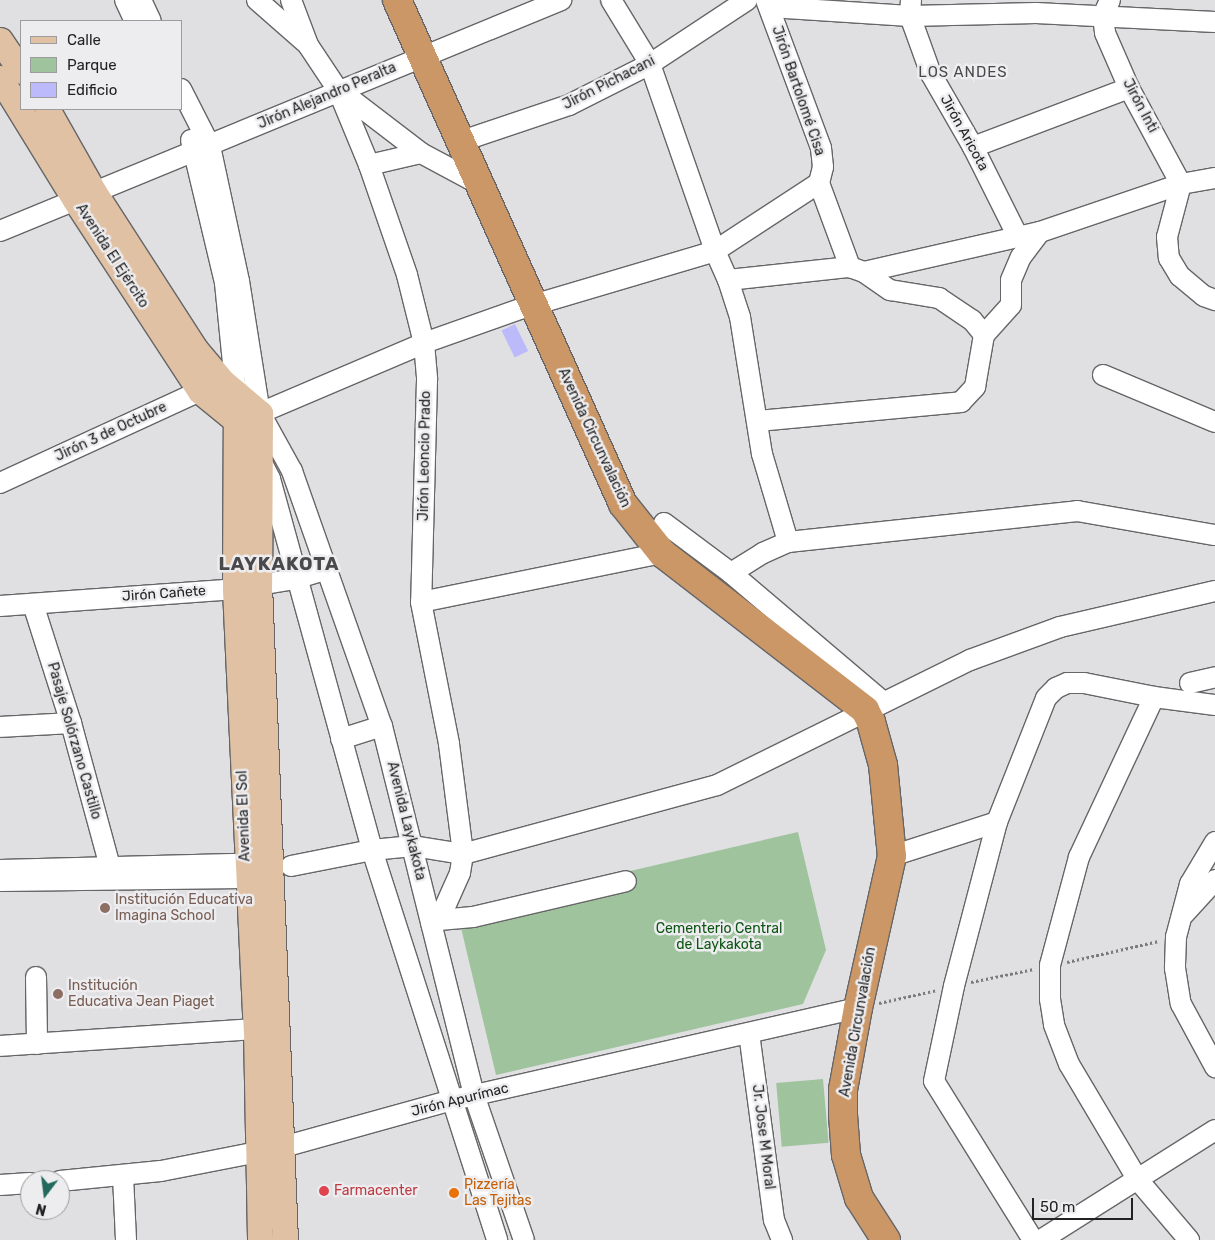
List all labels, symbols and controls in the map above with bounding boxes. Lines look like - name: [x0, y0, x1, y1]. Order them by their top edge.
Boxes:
- legend: [20, 20, 182, 110]
- street label: Jirón Bartolomé Cisa: [768, 24, 828, 158]
- text: Calle: [67, 31, 101, 49]
- street label: Jirón Pichacani: [560, 53, 658, 113]
- text: Parque: [67, 56, 117, 74]
- street label: Jirón Alejandro Peralta: [255, 59, 399, 133]
- district label: LOS ANDES: [917, 64, 1009, 82]
- street label: Jirón Inti: [1119, 76, 1161, 136]
- text: Edificio: [67, 81, 117, 99]
- street label: Jirón Aricota: [936, 92, 992, 174]
- street label: Avenida El Ejército: [72, 201, 152, 311]
- street label: Avenida Circunvalación: [554, 366, 634, 510]
- street label: Jirón Leoncio Prado: [415, 391, 435, 521]
- street label: Jirón 3 de Octubre: [52, 399, 170, 465]
- district label: LAYKAKOTA: [217, 553, 341, 575]
- street label: Jirón Cañete: [121, 583, 207, 605]
- street label: Pasaje Solórzano Castillo: [44, 661, 104, 821]
- street label: Avenida Laykakota: [383, 760, 429, 882]
- street label: Avenida El Sol: [234, 770, 254, 862]
- place label: Institución Educativa Imagina School: [115, 892, 253, 924]
- marker: Institución Educativa Imagina School: [99, 902, 111, 914]
- park label: Cementerio Central de Laykakota: [656, 921, 782, 954]
- street label: Avenida Circunvalación: [837, 946, 879, 1098]
- place label: Institución Educativa Jean Piaget: [68, 978, 214, 1010]
- marker: Institución Educativa Jean Piaget: [52, 988, 64, 1000]
- street label: Jirón Apurímac: [409, 1080, 511, 1120]
- street label: Jr. Jose M Moral: [748, 1083, 778, 1191]
- north arrow: [20, 1170, 70, 1220]
- place label: Pizzería Las Tejitas: [464, 1177, 532, 1210]
- place label: Farmacenter: [334, 1183, 418, 1199]
- marker: Farmacenter: [318, 1185, 330, 1197]
- marker: Pizzería Las Tejitas: [448, 1187, 460, 1199]
- scale bar: [1035, 1188, 1136, 1220]
- text: 50 m: [1040, 1198, 1075, 1216]
- text: N: [34, 1199, 48, 1219]

